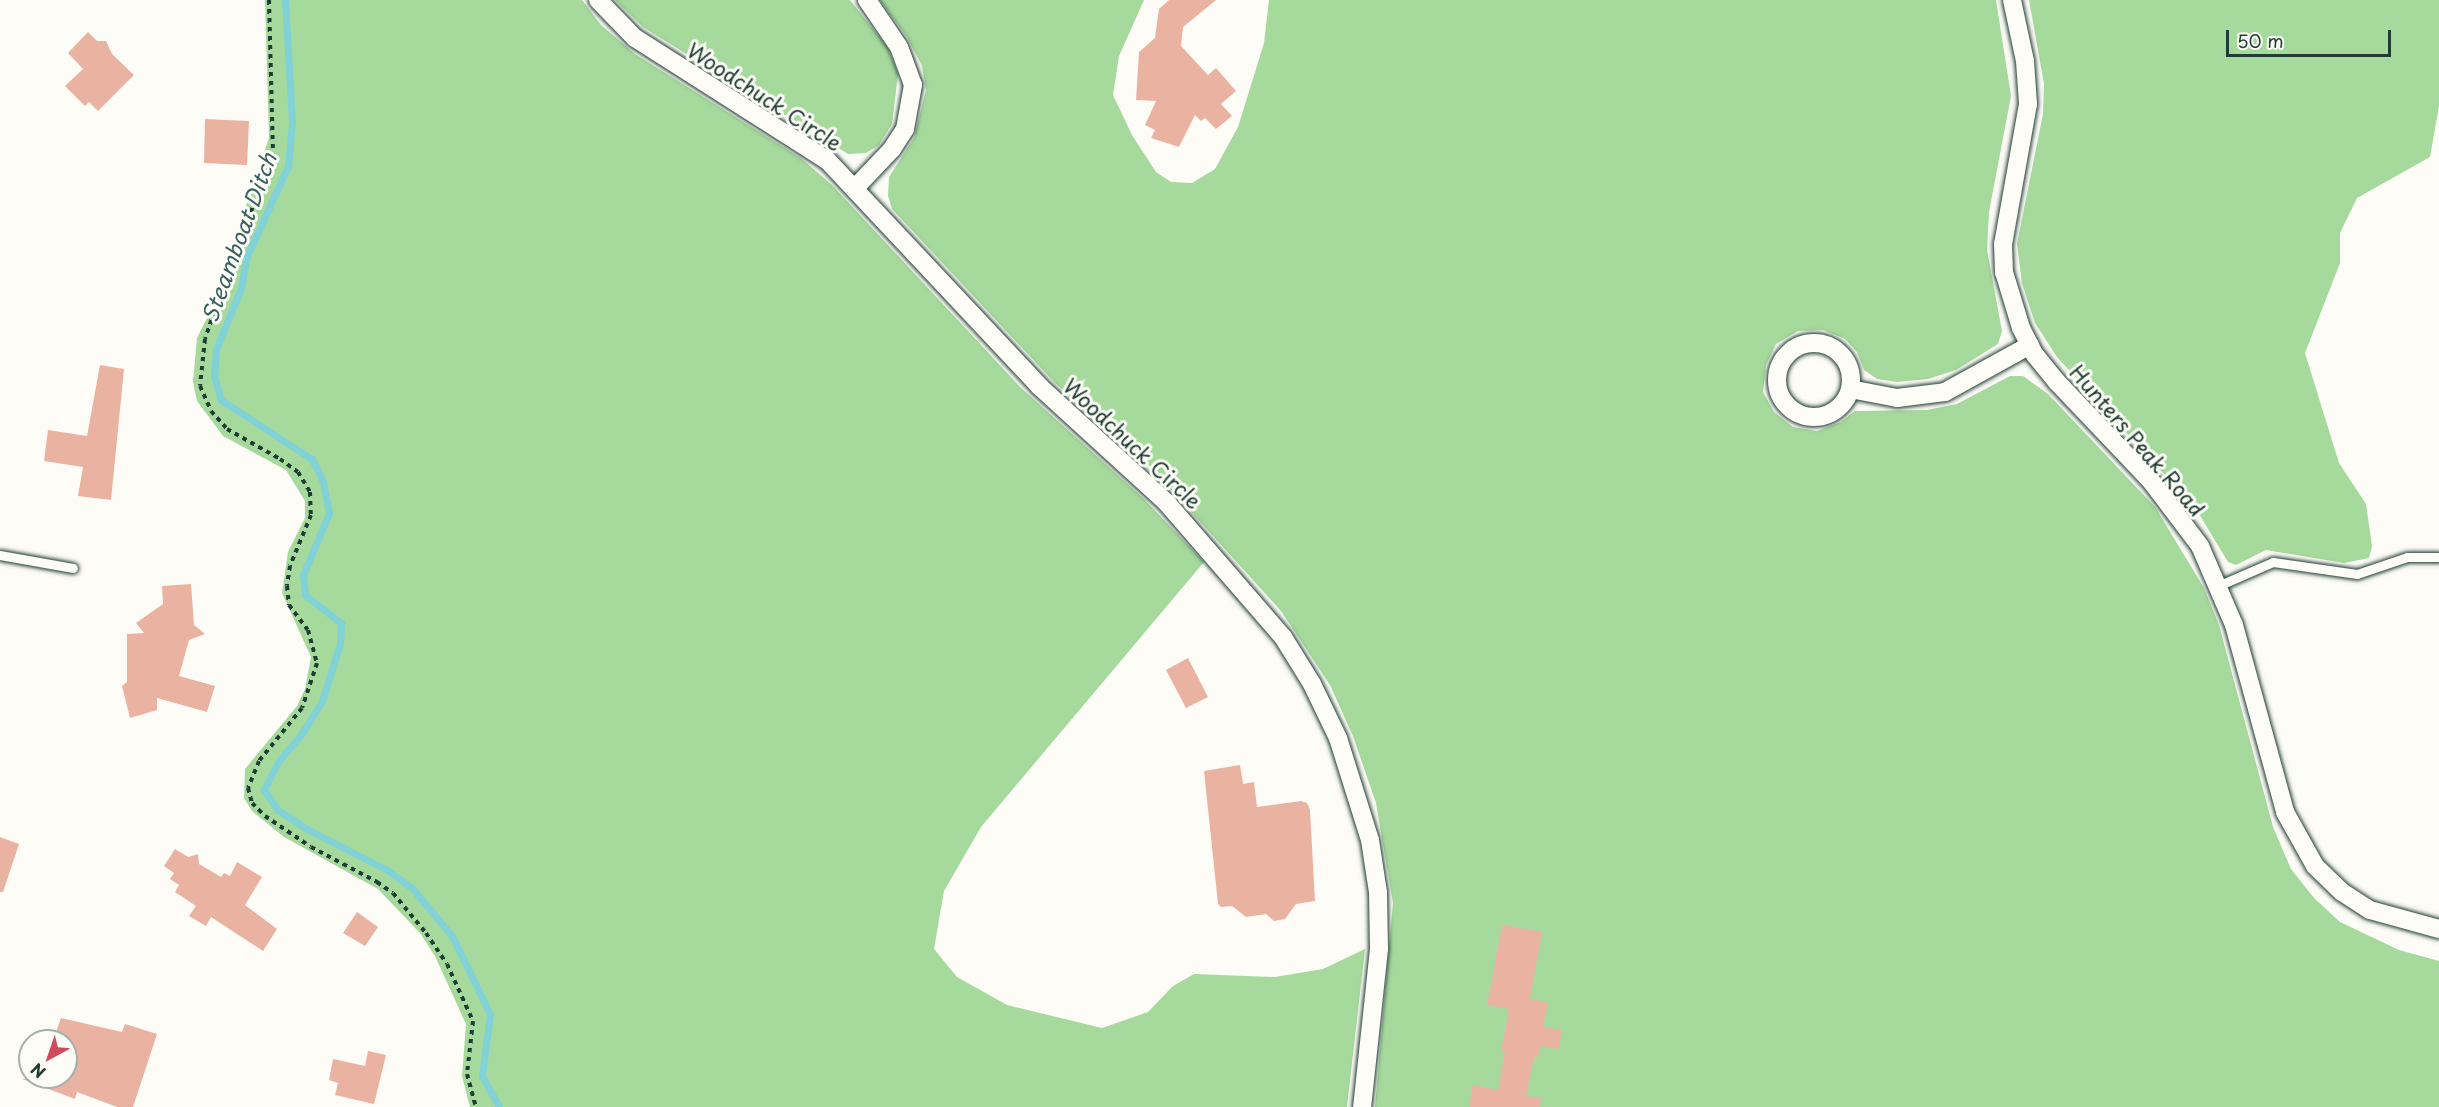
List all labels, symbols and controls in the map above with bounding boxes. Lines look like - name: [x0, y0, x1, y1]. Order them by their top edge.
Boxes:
- scale bar: [2229, 18, 2394, 56]
- text: 50 m: [2237, 27, 2284, 54]
- street label: Woodchuck Circle: [682, 36, 848, 156]
- water label: Steamboat Ditch: [195, 148, 281, 326]
- street label: Hunters Peak Road: [2065, 358, 2211, 522]
- street label: Woodchuck Circle: [1058, 372, 1208, 514]
- north arrow: [18, 1029, 78, 1089]
- text: N: [25, 1058, 50, 1085]

